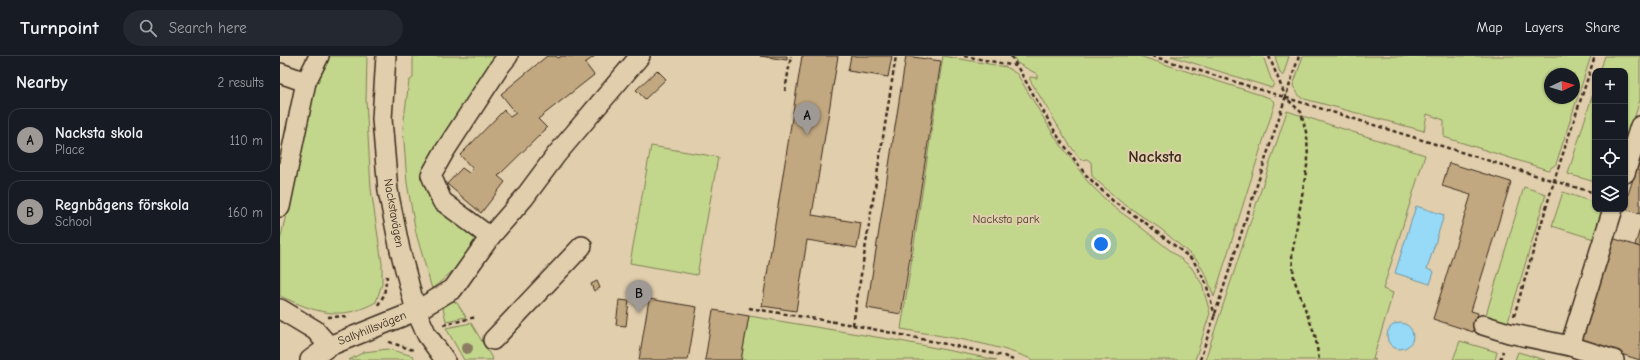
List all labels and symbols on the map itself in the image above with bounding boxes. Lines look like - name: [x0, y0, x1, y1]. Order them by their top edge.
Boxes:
- north arrow: [1544, 68, 1580, 104]
- pin: A: [794, 102, 820, 135]
- district label: Nacksta: [1128, 148, 1182, 166]
- street label: Nackstavägen: [381, 177, 407, 249]
- park label: Nacksta park: [972, 212, 1040, 226]
- your location: [1091, 234, 1111, 254]
- pin: B: [626, 280, 652, 313]
- street label: Sallyhillsvägen: [336, 308, 408, 348]

